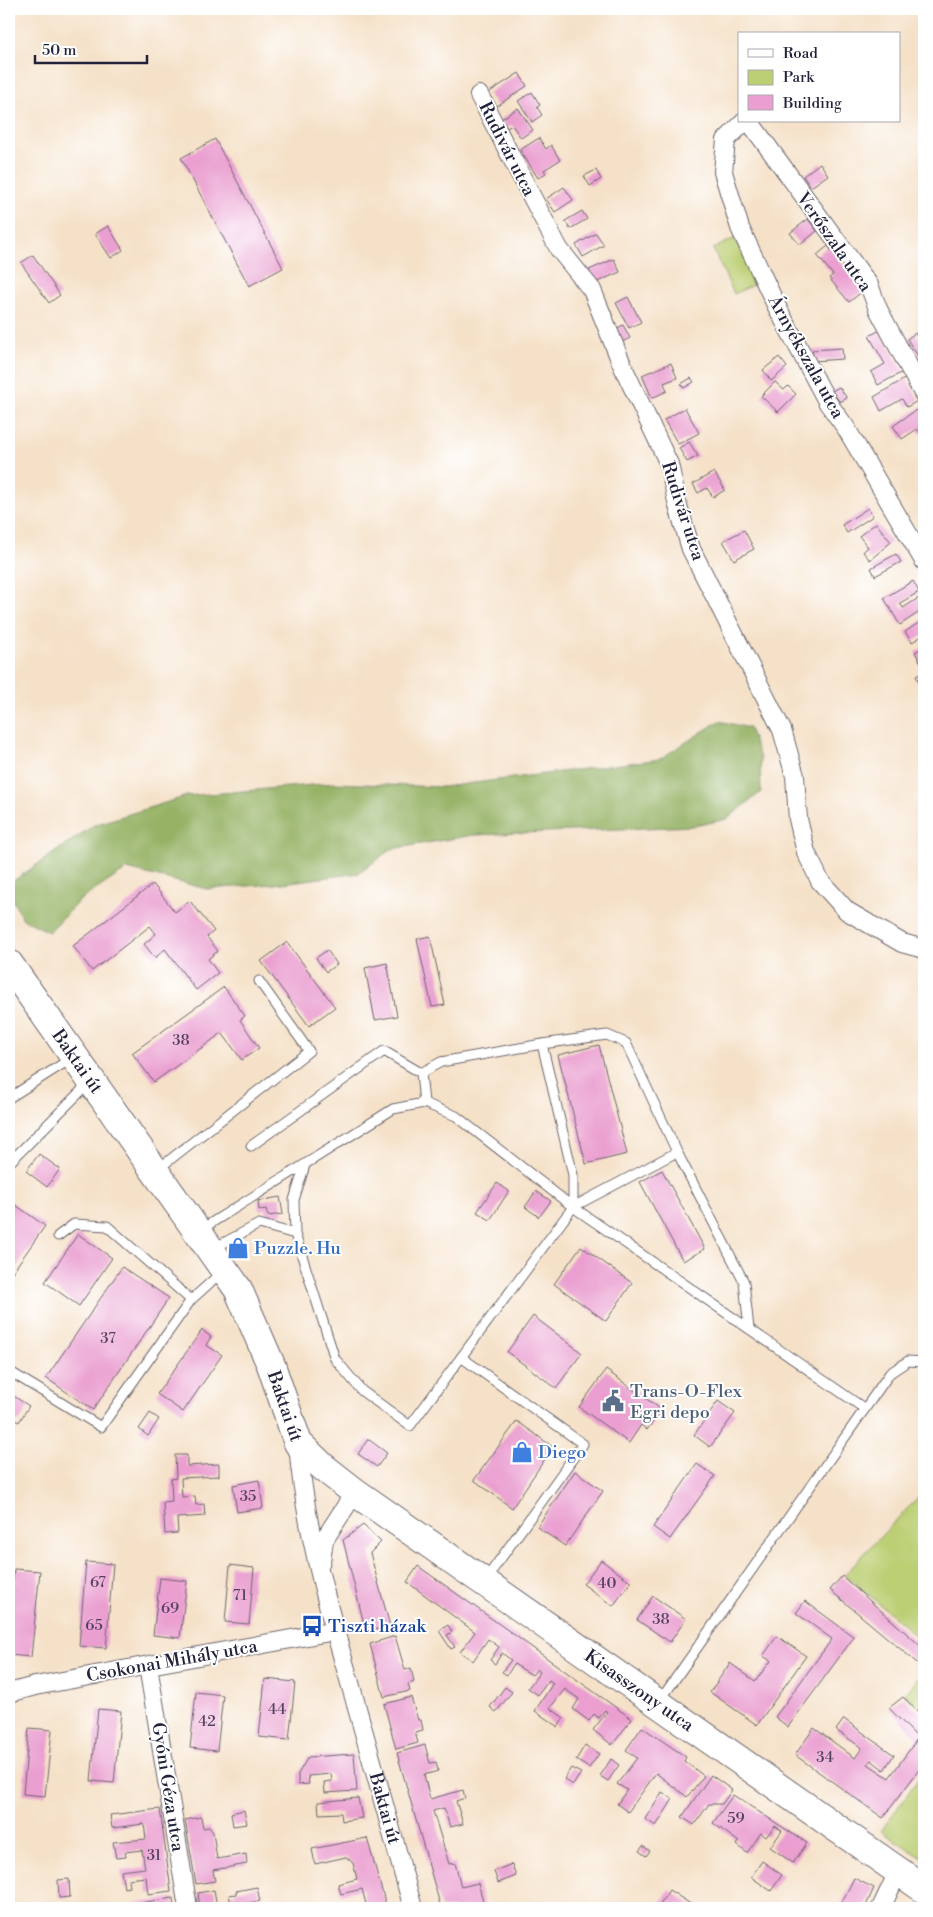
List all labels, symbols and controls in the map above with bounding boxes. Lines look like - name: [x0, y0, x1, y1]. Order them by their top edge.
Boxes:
- scale bar: [35, 32, 148, 64]
- legend: [738, 32, 900, 122]
- text: 50 m: [42, 41, 76, 60]
- text: Road: [783, 44, 818, 63]
- text: Park: [783, 68, 815, 87]
- text: Building: [782, 94, 842, 113]
- street label: Rudivár utca: [473, 98, 541, 201]
- street label: Verőszala utca: [791, 187, 877, 297]
- street label: Árnyékszala utca: [762, 291, 850, 423]
- street label: Rudivár utca: [656, 458, 710, 564]
- street label: Baktai út: [46, 1024, 108, 1098]
- house number: 38: [172, 1031, 190, 1050]
- shop icon: Puzzle. Hu: [225, 1235, 251, 1261]
- place label: Puzzle. Hu: [254, 1237, 342, 1260]
- house number: 37: [100, 1329, 116, 1348]
- street label: Baktai út: [262, 1367, 308, 1445]
- place label: Trans-O-Flex Egri depo: [630, 1380, 743, 1424]
- public building icon: Trans-O-Flex Egri depo: [600, 1388, 626, 1414]
- shop icon: Diego: [509, 1439, 535, 1465]
- place label: Diego: [538, 1441, 586, 1464]
- house number: 35: [240, 1487, 256, 1506]
- house number: 67: [90, 1573, 106, 1592]
- house number: 40: [598, 1574, 616, 1593]
- house number: 71: [233, 1586, 248, 1605]
- house number: 69: [161, 1599, 179, 1618]
- house number: 38: [652, 1610, 670, 1629]
- bus stop icon: Tiszti házak: [299, 1613, 325, 1639]
- place label: Tiszti házak: [328, 1615, 428, 1638]
- house number: 65: [85, 1616, 103, 1635]
- street label: Csokonai Mihály utca: [85, 1634, 260, 1687]
- street label: Kisasszony utca: [580, 1644, 699, 1737]
- house number: 44: [268, 1700, 286, 1719]
- house number: 42: [198, 1712, 216, 1731]
- street label: Gyóni Géza utca: [146, 1721, 190, 1854]
- house number: 34: [816, 1748, 834, 1767]
- street label: Baktai út: [364, 1769, 406, 1847]
- house number: 59: [727, 1809, 745, 1828]
- house number: 31: [147, 1846, 162, 1865]

